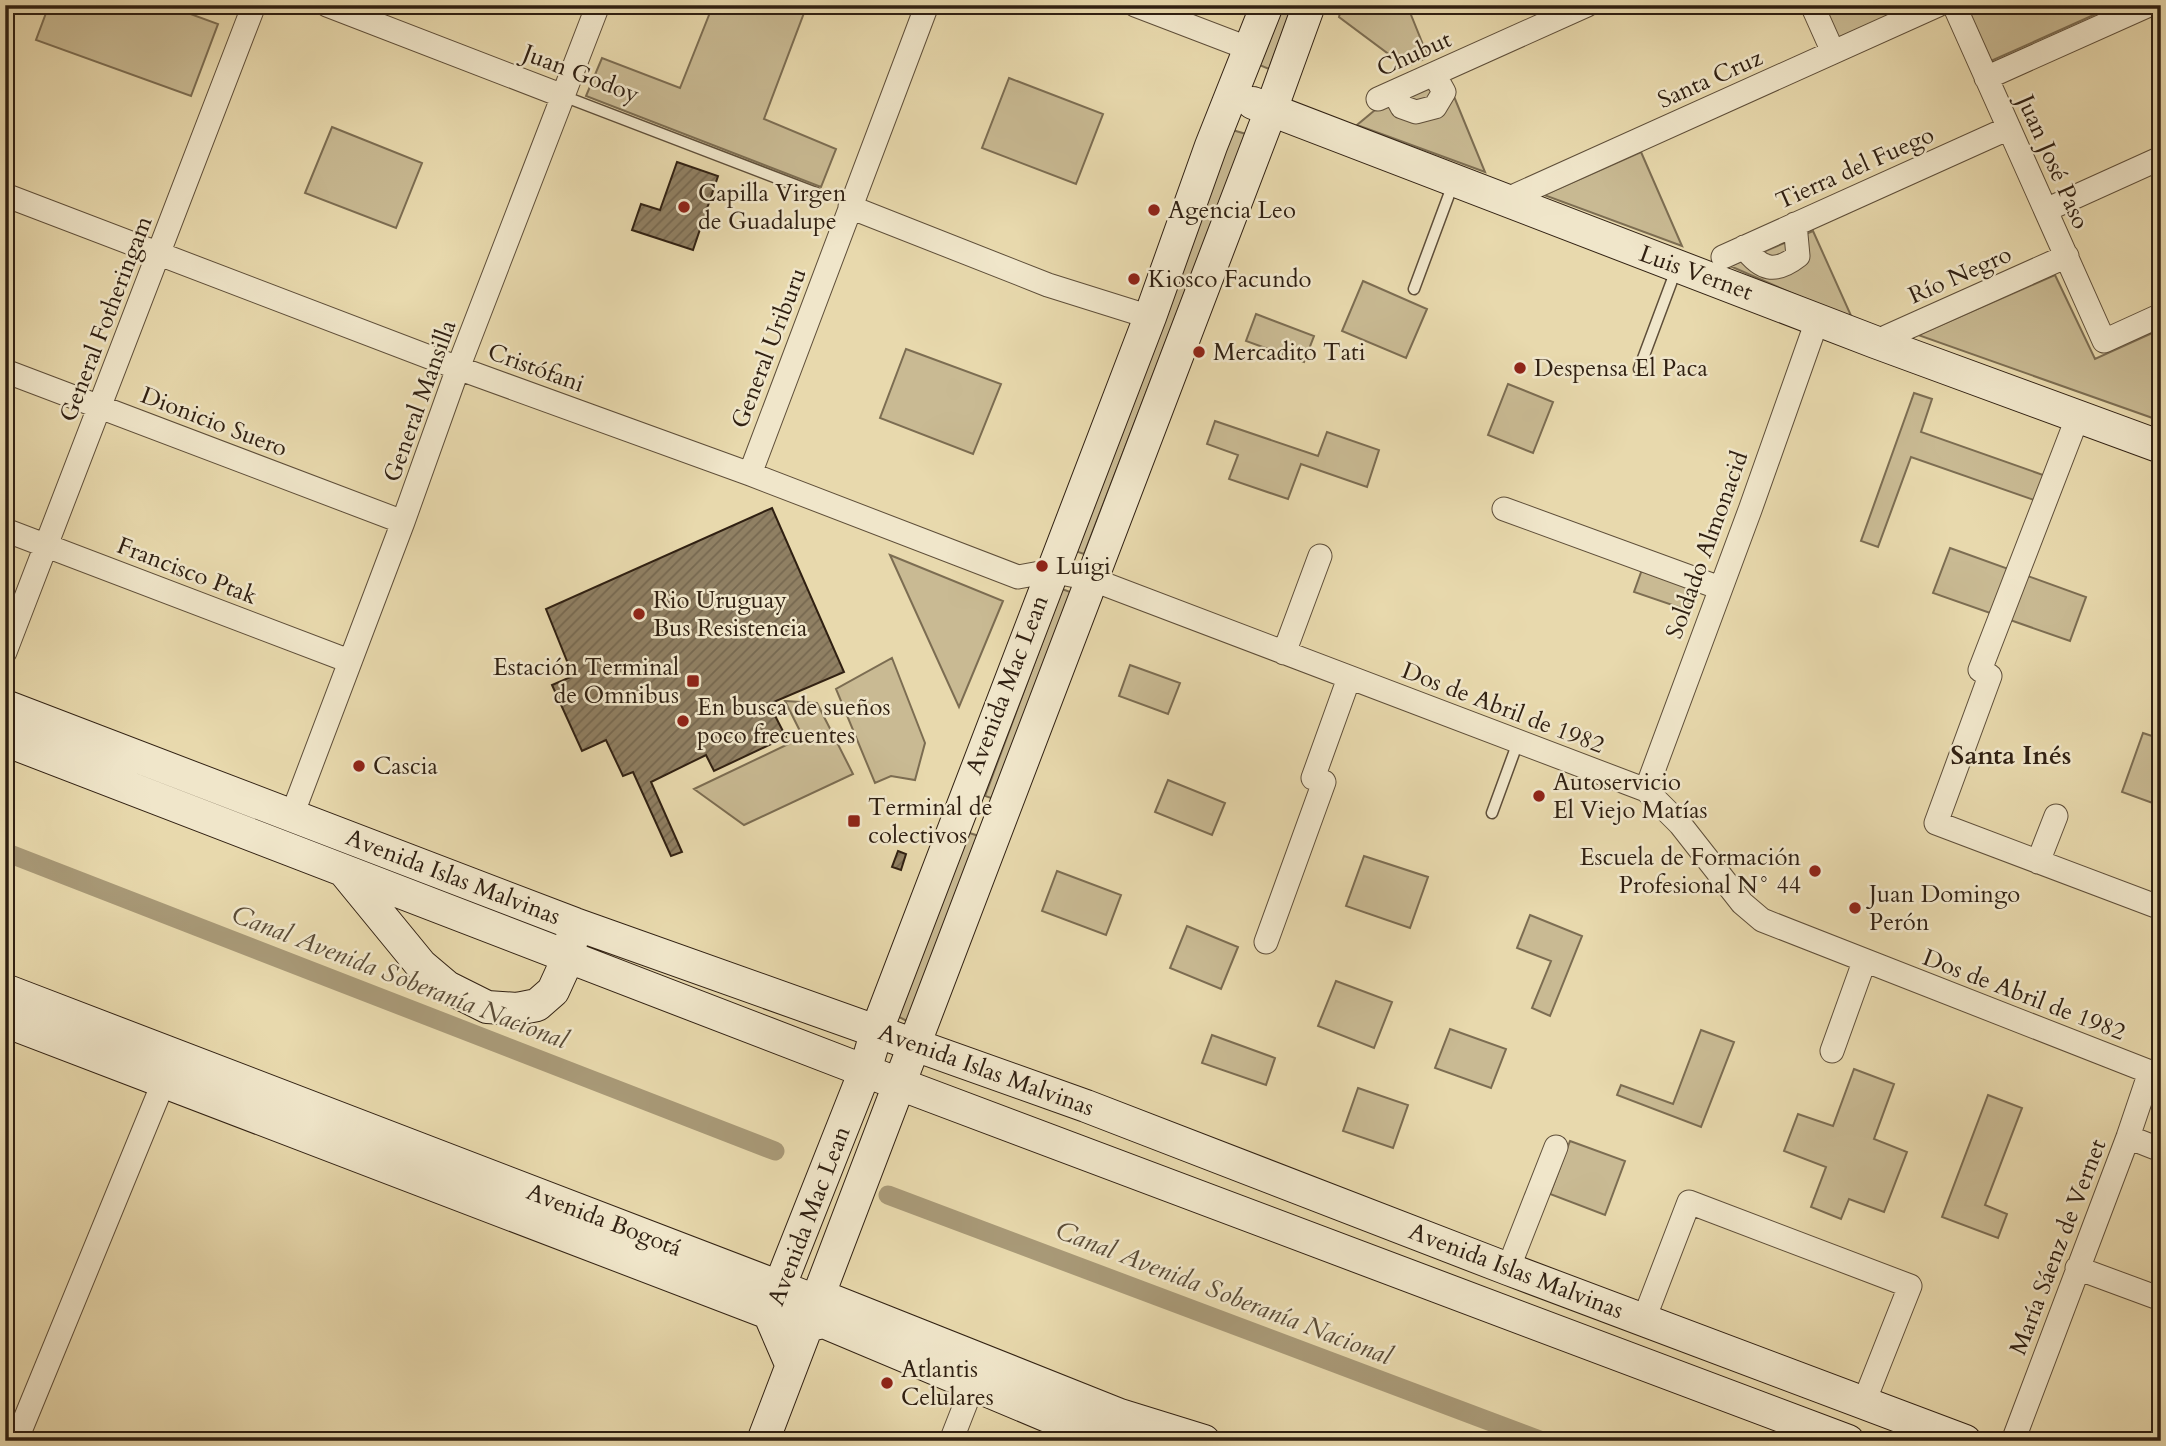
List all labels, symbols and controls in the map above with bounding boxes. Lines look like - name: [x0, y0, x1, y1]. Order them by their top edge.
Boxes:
- street label: Chubut: [1372, 23, 1457, 85]
- street label: Juan Godoy: [515, 36, 644, 111]
- street label: Santa Cruz: [1652, 41, 1768, 117]
- street label: Juan José Paso: [2007, 87, 2097, 234]
- street label: Tierra del Fuego: [1771, 118, 1939, 218]
- place label: Capilla Virgen de Guadalupe: [698, 177, 847, 238]
- place label: Agencia Leo: [1168, 194, 1296, 227]
- marker: Capilla Virgen de Guadalupe: [676, 199, 692, 215]
- marker: Agencia Leo: [1146, 202, 1162, 218]
- street label: General Fotheringam: [52, 211, 161, 427]
- street label: Luis Vernet: [1635, 237, 1758, 309]
- street label: Río Negro: [1903, 238, 2017, 312]
- street label: General Uriburu: [723, 263, 815, 433]
- place label: Kiosco Facundo: [1148, 263, 1312, 296]
- marker: Kiosco Facundo: [1126, 271, 1142, 287]
- street label: General Mansilla: [375, 315, 465, 487]
- street label: Cristófani: [483, 335, 589, 401]
- place label: Mercadito Tati: [1213, 336, 1366, 369]
- marker: Mercadito Tati: [1191, 344, 1207, 360]
- place label: Despensa El Paca: [1534, 352, 1708, 385]
- marker: Despensa El Paca: [1512, 360, 1528, 376]
- street label: Dionicio Suero: [136, 379, 292, 465]
- street label: Soldado Almonacid: [1658, 446, 1756, 643]
- street label: Francisco Ptak: [112, 529, 262, 613]
- place label: Luigi: [1056, 550, 1111, 583]
- marker: Luigi: [1034, 558, 1050, 574]
- place label: Rio Uruguay Bus Resistencia: [653, 584, 808, 645]
- street label: Avenida Mac Lean: [958, 590, 1057, 780]
- marker: Rio Uruguay Bus Resistencia: [631, 606, 647, 622]
- place label: Estación Terminal de Omnibus: [493, 651, 679, 712]
- street label: Dos de Abril de 1982: [1397, 654, 1609, 762]
- marker: Estación Terminal de Omnibus: [685, 673, 701, 689]
- place label: En busca de sueños poco frecuentes: [697, 691, 891, 752]
- marker: En busca de sueños poco frecuentes: [675, 713, 691, 729]
- district label: Santa Inés: [1951, 738, 2071, 773]
- place label: Cascia: [373, 750, 438, 783]
- marker: Cascia: [351, 758, 367, 774]
- place label: Autoservicio El Viejo Matías: [1553, 766, 1708, 827]
- marker: Autoservicio El Viejo Matías: [1531, 788, 1547, 804]
- place label: Terminal de colectivos: [868, 791, 993, 852]
- marker: Terminal de colectivos: [846, 813, 862, 829]
- street label: Avenida Islas Malvinas: [341, 821, 565, 933]
- place label: Escuela de Formación Profesional N° 44: [1580, 841, 1801, 902]
- marker: Escuela de Formación Profesional N° 44: [1807, 863, 1823, 879]
- place label: Juan Domingo Perón: [1866, 878, 2020, 939]
- water label: Canal Avenida Soberanía Nacional: [227, 897, 574, 1058]
- marker: Juan Domingo Perón: [1847, 900, 1863, 916]
- street label: Dos de Abril de 1982: [1918, 941, 2130, 1049]
- street label: Avenida Islas Malvinas: [874, 1016, 1098, 1124]
- street label: Avenida Mac Lean: [760, 1121, 859, 1311]
- street label: María Sáenz de Vernet: [2002, 1134, 2115, 1360]
- street label: Avenida Bogotá: [522, 1175, 687, 1265]
- water label: Canal Avenida Soberanía Nacional: [1051, 1213, 1398, 1374]
- street label: Avenida Islas Malvinas: [1404, 1215, 1628, 1327]
- place label: Atlantis Celulares: [901, 1353, 994, 1414]
- marker: Atlantis Celulares: [879, 1375, 895, 1391]

